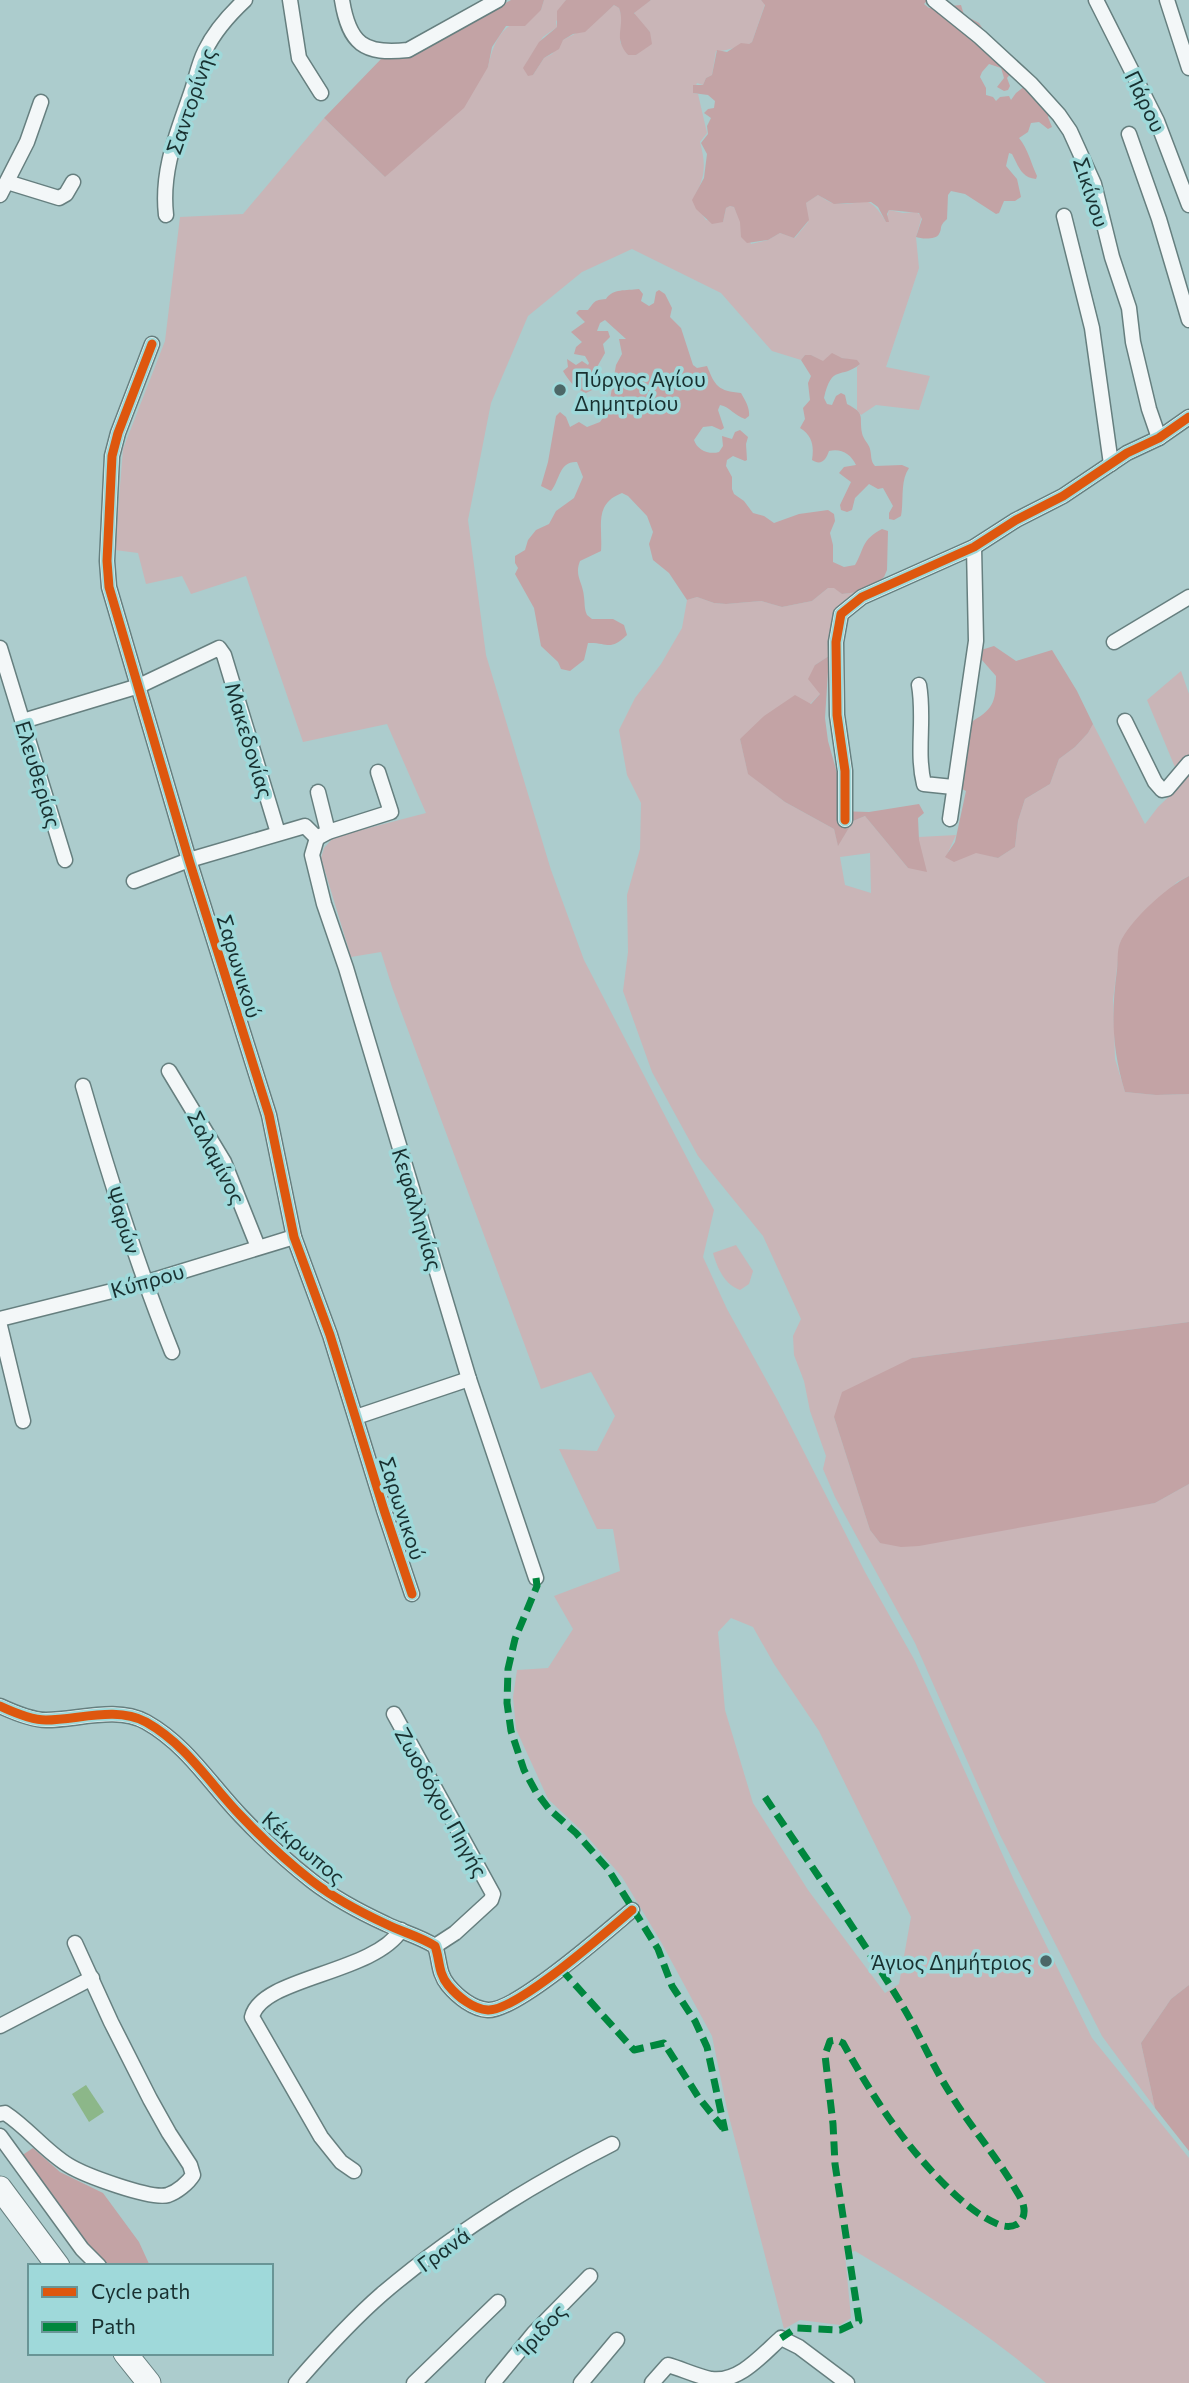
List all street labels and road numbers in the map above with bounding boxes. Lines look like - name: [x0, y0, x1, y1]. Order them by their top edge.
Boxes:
- street label: Σαντορίνης: [160, 45, 220, 157]
- street label: Πάρου: [1120, 66, 1172, 136]
- street label: Σικίνου: [1069, 154, 1115, 230]
- street label: Μακεδονίας: [221, 679, 279, 801]
- street label: Ελευθερίας: [11, 718, 67, 830]
- street label: Σαρωνικού: [212, 911, 268, 1021]
- street label: Σαλαμίνος: [183, 1106, 251, 1208]
- street label: Κεφαλληνίας: [388, 1145, 448, 1273]
- street label: Ψαρών: [101, 1183, 147, 1257]
- street label: Κύπρου: [107, 1258, 187, 1302]
- street label: Σαρωνικού: [375, 1453, 431, 1563]
- street label: Ζωοδόχου Πηγής: [391, 1723, 493, 1881]
- street label: Κέκρωπος: [258, 1805, 350, 1889]
- street label: Γρανά: [412, 2222, 474, 2276]
- street label: Ίριδος: [510, 2298, 571, 2362]

